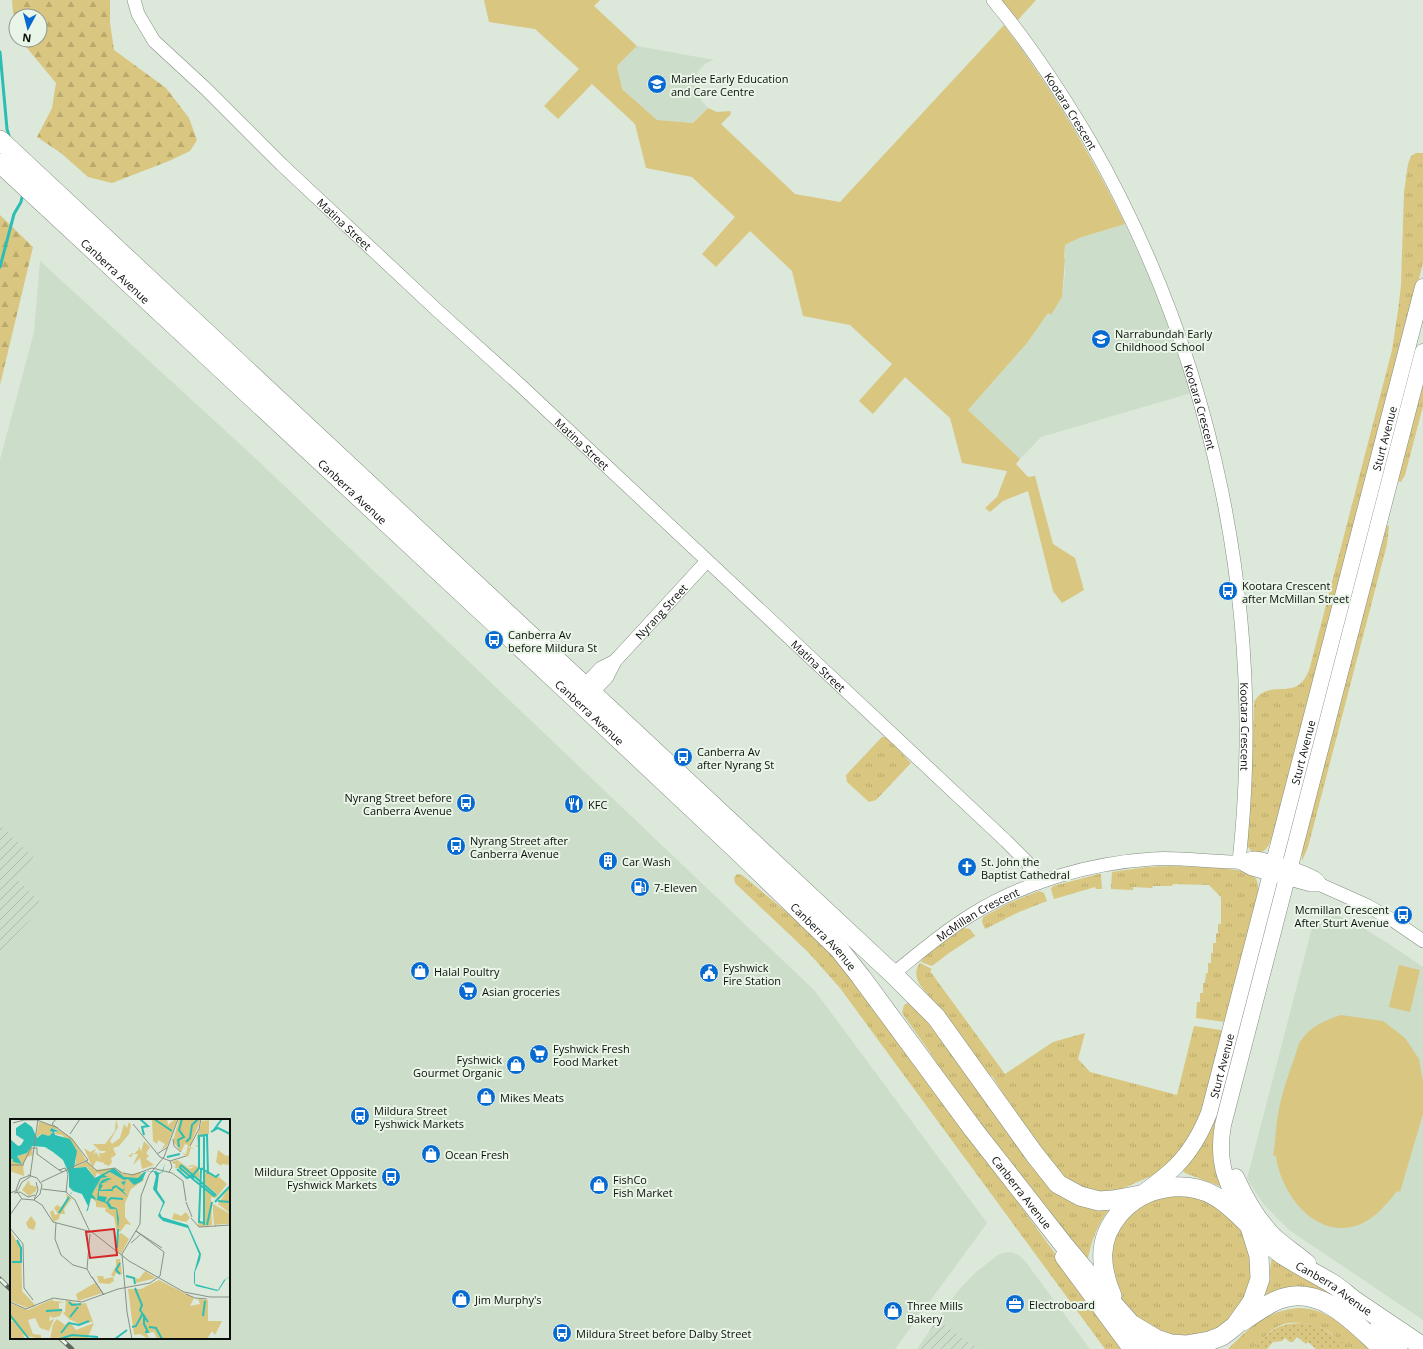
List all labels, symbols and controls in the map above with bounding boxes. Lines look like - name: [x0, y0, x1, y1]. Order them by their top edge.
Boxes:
- north arrow: [8, 8, 48, 48]
- text: N: [21, 30, 32, 46]
- street label: Kootara Crescent: [1042, 69, 1101, 153]
- place label: Marlee Early Education and Care Centre: [671, 71, 788, 99]
- school or university icon: Marlee Early Education and Care Centre: [646, 73, 668, 95]
- street label: Matina Street: [314, 195, 375, 253]
- street label: Canberra Avenue: [78, 235, 153, 306]
- place label: Narrabundah Early Childhood School: [1115, 326, 1213, 354]
- school or university icon: Narrabundah Early Childhood School: [1090, 328, 1112, 350]
- street label: Kootara Crescent: [1181, 362, 1220, 451]
- street label: Sturt Avenue: [1368, 404, 1399, 472]
- street label: Matina Street: [552, 414, 613, 473]
- street label: Canberra Avenue: [315, 455, 391, 527]
- place label: Kootara Crescent after McMillan Street: [1242, 578, 1349, 606]
- street label: Nyrang Street: [631, 580, 690, 642]
- bus stop icon: Kootara Crescent after McMillan Street: [1217, 580, 1239, 602]
- place label: Canberra Av before Mildura St: [508, 627, 597, 655]
- bus stop icon: Canberra Av before Mildura St: [483, 629, 505, 651]
- street label: Matina Street: [788, 636, 849, 695]
- street label: Canberra Avenue: [552, 676, 628, 748]
- street label: Kootara Crescent: [1238, 682, 1254, 771]
- street label: Sturt Avenue: [1287, 718, 1318, 786]
- place label: Canberra Av after Nyrang St: [697, 744, 774, 772]
- bus stop icon: Canberra Av after Nyrang St: [672, 746, 694, 768]
- place label: Nyrang Street before Canberra Avenue: [345, 790, 452, 818]
- bus stop icon: Nyrang Street before Canberra Avenue: [455, 792, 477, 814]
- restaurant icon: KFC: [563, 793, 585, 815]
- place label: KFC: [588, 797, 607, 812]
- place label: Nyrang Street after Canberra Avenue: [470, 833, 568, 861]
- bus stop icon: Nyrang Street after Canberra Avenue: [445, 835, 467, 857]
- building icon: Car Wash: [597, 850, 619, 872]
- place label: Car Wash: [622, 854, 671, 869]
- place label: St. John the Baptist Cathedral: [981, 854, 1070, 882]
- church icon: St. John the Baptist Cathedral: [956, 856, 978, 878]
- fuel station icon: 7-Eleven: [629, 876, 651, 898]
- place label: 7-Eleven: [654, 880, 697, 895]
- street label: McMillan Crescent: [933, 884, 1021, 944]
- street label: Canberra Avenue: [788, 899, 860, 973]
- place label: Mcmillan Crescent After Sturt Avenue: [1295, 902, 1389, 930]
- bus stop icon: Mcmillan Crescent After Sturt Avenue: [1392, 904, 1414, 926]
- shop icon: Halal Poultry: [409, 960, 431, 982]
- place label: Fyshwick Fire Station: [723, 960, 781, 988]
- public building icon: Fyshwick Fire Station: [698, 962, 720, 984]
- place label: Halal Poultry: [434, 964, 500, 979]
- supermarket icon: Asian groceries: [457, 980, 479, 1002]
- place label: Asian groceries: [482, 984, 560, 999]
- street label: Sturt Avenue: [1206, 1032, 1237, 1100]
- place label: Fyshwick Fresh Food Market: [553, 1041, 630, 1069]
- supermarket icon: Fyshwick Fresh Food Market: [528, 1043, 550, 1065]
- place label: Fyshwick Gourmet Organic: [413, 1052, 502, 1080]
- shop icon: Fyshwick Gourmet Organic: [505, 1054, 527, 1076]
- shop icon: Mikes Meats: [475, 1086, 497, 1108]
- place label: Mikes Meats: [500, 1090, 564, 1105]
- place label: Mildura Street Fyshwick Markets: [374, 1103, 464, 1131]
- bus stop icon: Mildura Street Fyshwick Markets: [349, 1105, 371, 1127]
- inset map: [10, 1119, 230, 1339]
- shop icon: Ocean Fresh: [420, 1143, 442, 1165]
- place label: Ocean Fresh: [445, 1147, 509, 1162]
- street label: Canberra Avenue: [989, 1152, 1056, 1232]
- place label: Mildura Street Opposite Fyshwick Markets: [254, 1164, 377, 1192]
- bus stop icon: Mildura Street Opposite Fyshwick Markets: [380, 1166, 402, 1188]
- place label: FishCo Fish Market: [613, 1172, 673, 1200]
- shop icon: FishCo Fish Market: [588, 1174, 610, 1196]
- street label: Canberra Avenue: [1293, 1257, 1375, 1318]
- shop icon: Jim Murphy's: [450, 1288, 472, 1310]
- place label: Jim Murphy's: [474, 1292, 542, 1307]
- office icon: Electroboard: [1004, 1293, 1026, 1315]
- place label: Electroboard: [1029, 1297, 1095, 1312]
- place label: Three Mills Bakery: [907, 1298, 963, 1326]
- shop icon: Three Mills Bakery: [882, 1300, 904, 1322]
- bus stop icon: Mildura Street before Dalby Street: [551, 1322, 573, 1344]
- place label: Mildura Street before Dalby Street: [576, 1326, 751, 1341]

